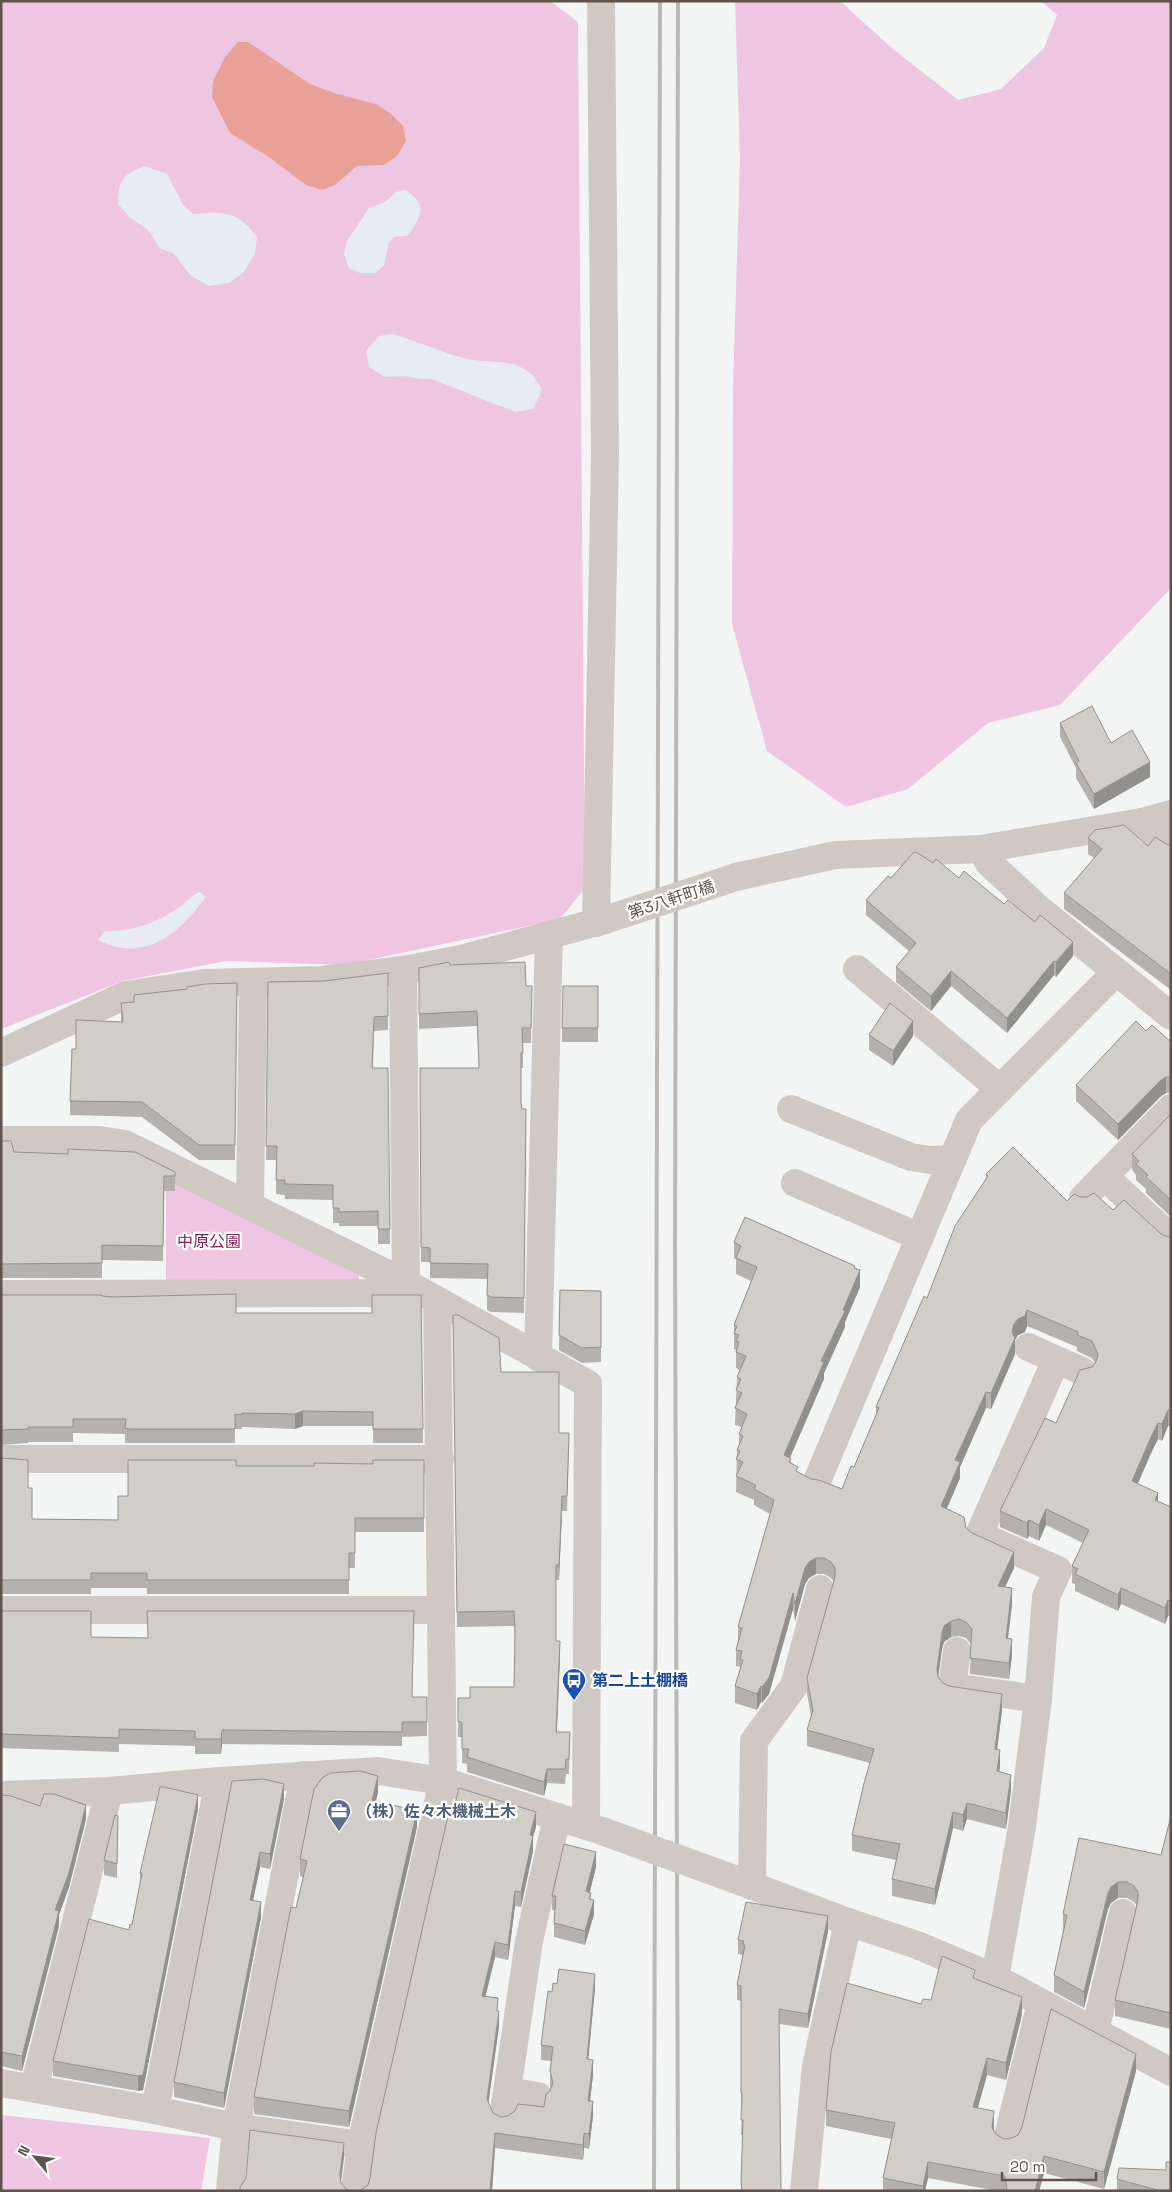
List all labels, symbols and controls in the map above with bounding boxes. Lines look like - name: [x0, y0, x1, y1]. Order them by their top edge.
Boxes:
- street label: 第3八軒町橋: [625, 876, 717, 923]
- park label: 中原公園: [177, 1231, 241, 1252]
- bus stop icon: 第二上土棚橋: [561, 1667, 587, 1701]
- place label: 第二上土棚橋: [592, 1670, 688, 1691]
- office icon: （株）佐々木機械土木: [326, 1798, 352, 1832]
- place label: （株）佐々木機械土木: [356, 1801, 516, 1822]
- north arrow: [10, 2132, 60, 2182]
- text: N: [13, 2142, 34, 2159]
- scale bar: [1002, 2150, 1096, 2182]
- text: 20 m: [1010, 2157, 1045, 2176]

